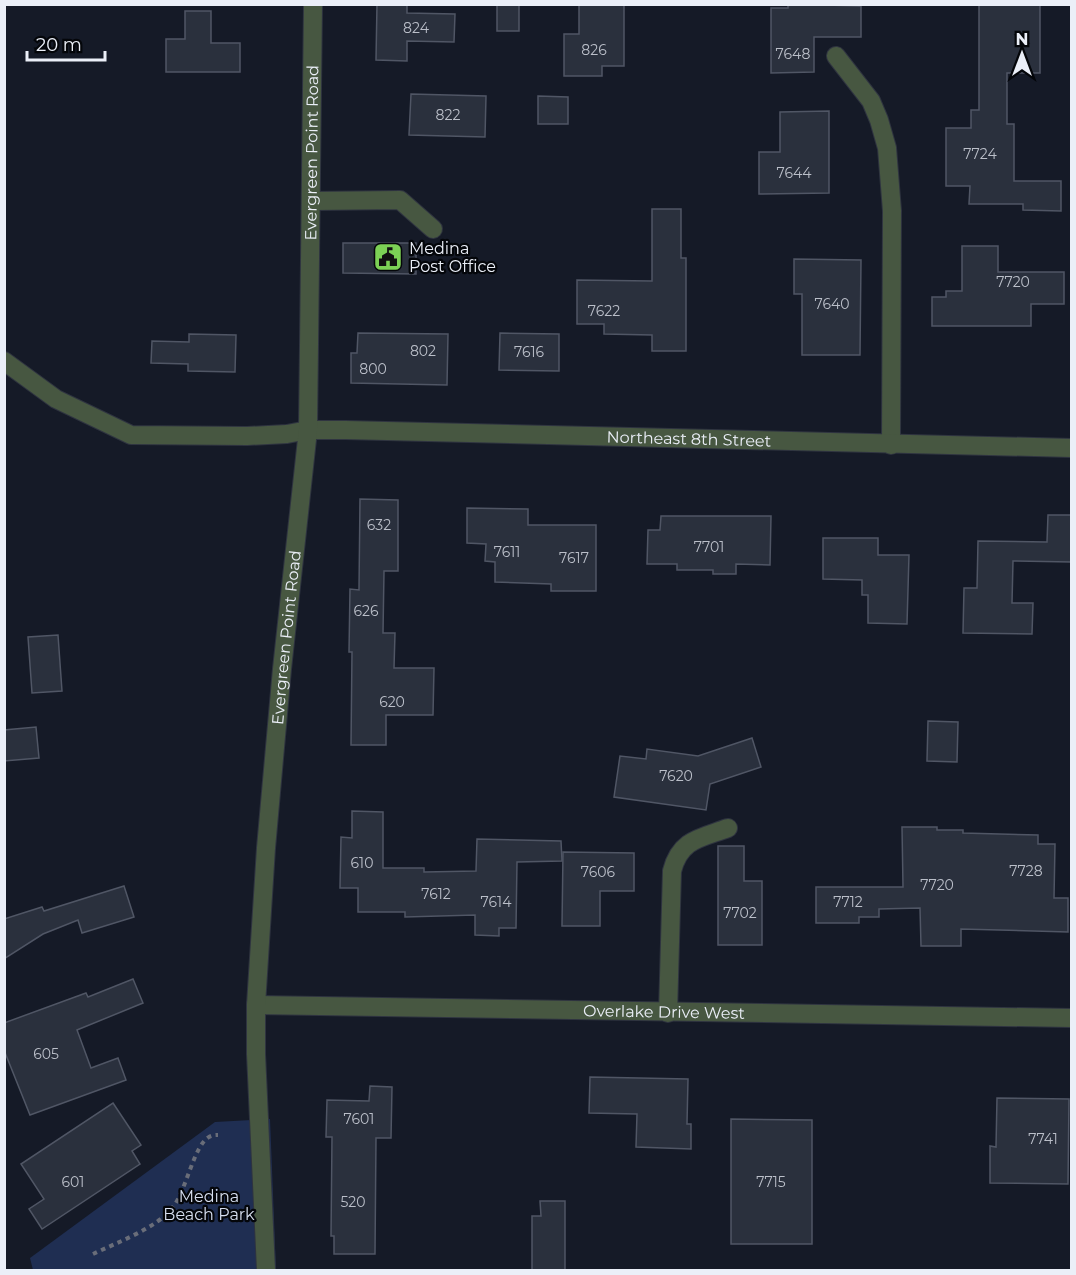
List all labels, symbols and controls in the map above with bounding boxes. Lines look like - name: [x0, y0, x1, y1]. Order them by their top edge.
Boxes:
- house number: 824: [403, 19, 430, 37]
- scale bar: [27, 24, 105, 62]
- north arrow: [992, 24, 1052, 84]
- text: N: [1016, 30, 1028, 49]
- text: 20 m: [36, 34, 82, 56]
- house number: 826: [581, 41, 607, 59]
- house number: 7648: [776, 45, 810, 63]
- street label: Evergreen Point Road: [301, 65, 322, 241]
- house number: 822: [436, 106, 460, 124]
- house number: 7724: [963, 145, 997, 163]
- house number: 7644: [777, 164, 812, 182]
- place label: Medina Post Office: [409, 239, 496, 276]
- public building icon: Medina Post Office: [372, 241, 404, 273]
- house number: 7720: [996, 273, 1030, 291]
- house number: 7640: [814, 295, 850, 313]
- house number: 7622: [588, 302, 620, 320]
- house number: 802: [410, 342, 436, 360]
- house number: 7616: [514, 343, 545, 361]
- house number: 800: [359, 360, 387, 378]
- street label: Northeast 8th Street: [606, 427, 772, 451]
- house number: 632: [367, 516, 391, 534]
- house number: 7701: [694, 538, 724, 556]
- house number: 7611: [494, 543, 520, 561]
- street label: Evergreen Point Road: [268, 549, 305, 726]
- house number: 7617: [559, 549, 589, 567]
- house number: 626: [354, 602, 379, 620]
- house number: 620: [379, 693, 405, 711]
- house number: 7620: [659, 767, 693, 785]
- house number: 610: [351, 854, 373, 872]
- house number: 7728: [1009, 862, 1043, 880]
- house number: 7606: [581, 863, 616, 881]
- house number: 7720: [920, 876, 954, 894]
- house number: 7612: [421, 885, 451, 903]
- house number: 7614: [481, 893, 512, 911]
- house number: 7712: [833, 893, 863, 911]
- house number: 7702: [723, 904, 757, 922]
- street label: Overlake Drive West: [583, 1001, 745, 1023]
- house number: 605: [33, 1045, 59, 1063]
- house number: 7601: [344, 1110, 374, 1128]
- house number: 7741: [1028, 1130, 1058, 1148]
- house number: 601: [62, 1173, 84, 1191]
- house number: 7715: [756, 1173, 786, 1191]
- park label: Medina Beach Park: [163, 1187, 255, 1224]
- house number: 520: [340, 1193, 366, 1211]

